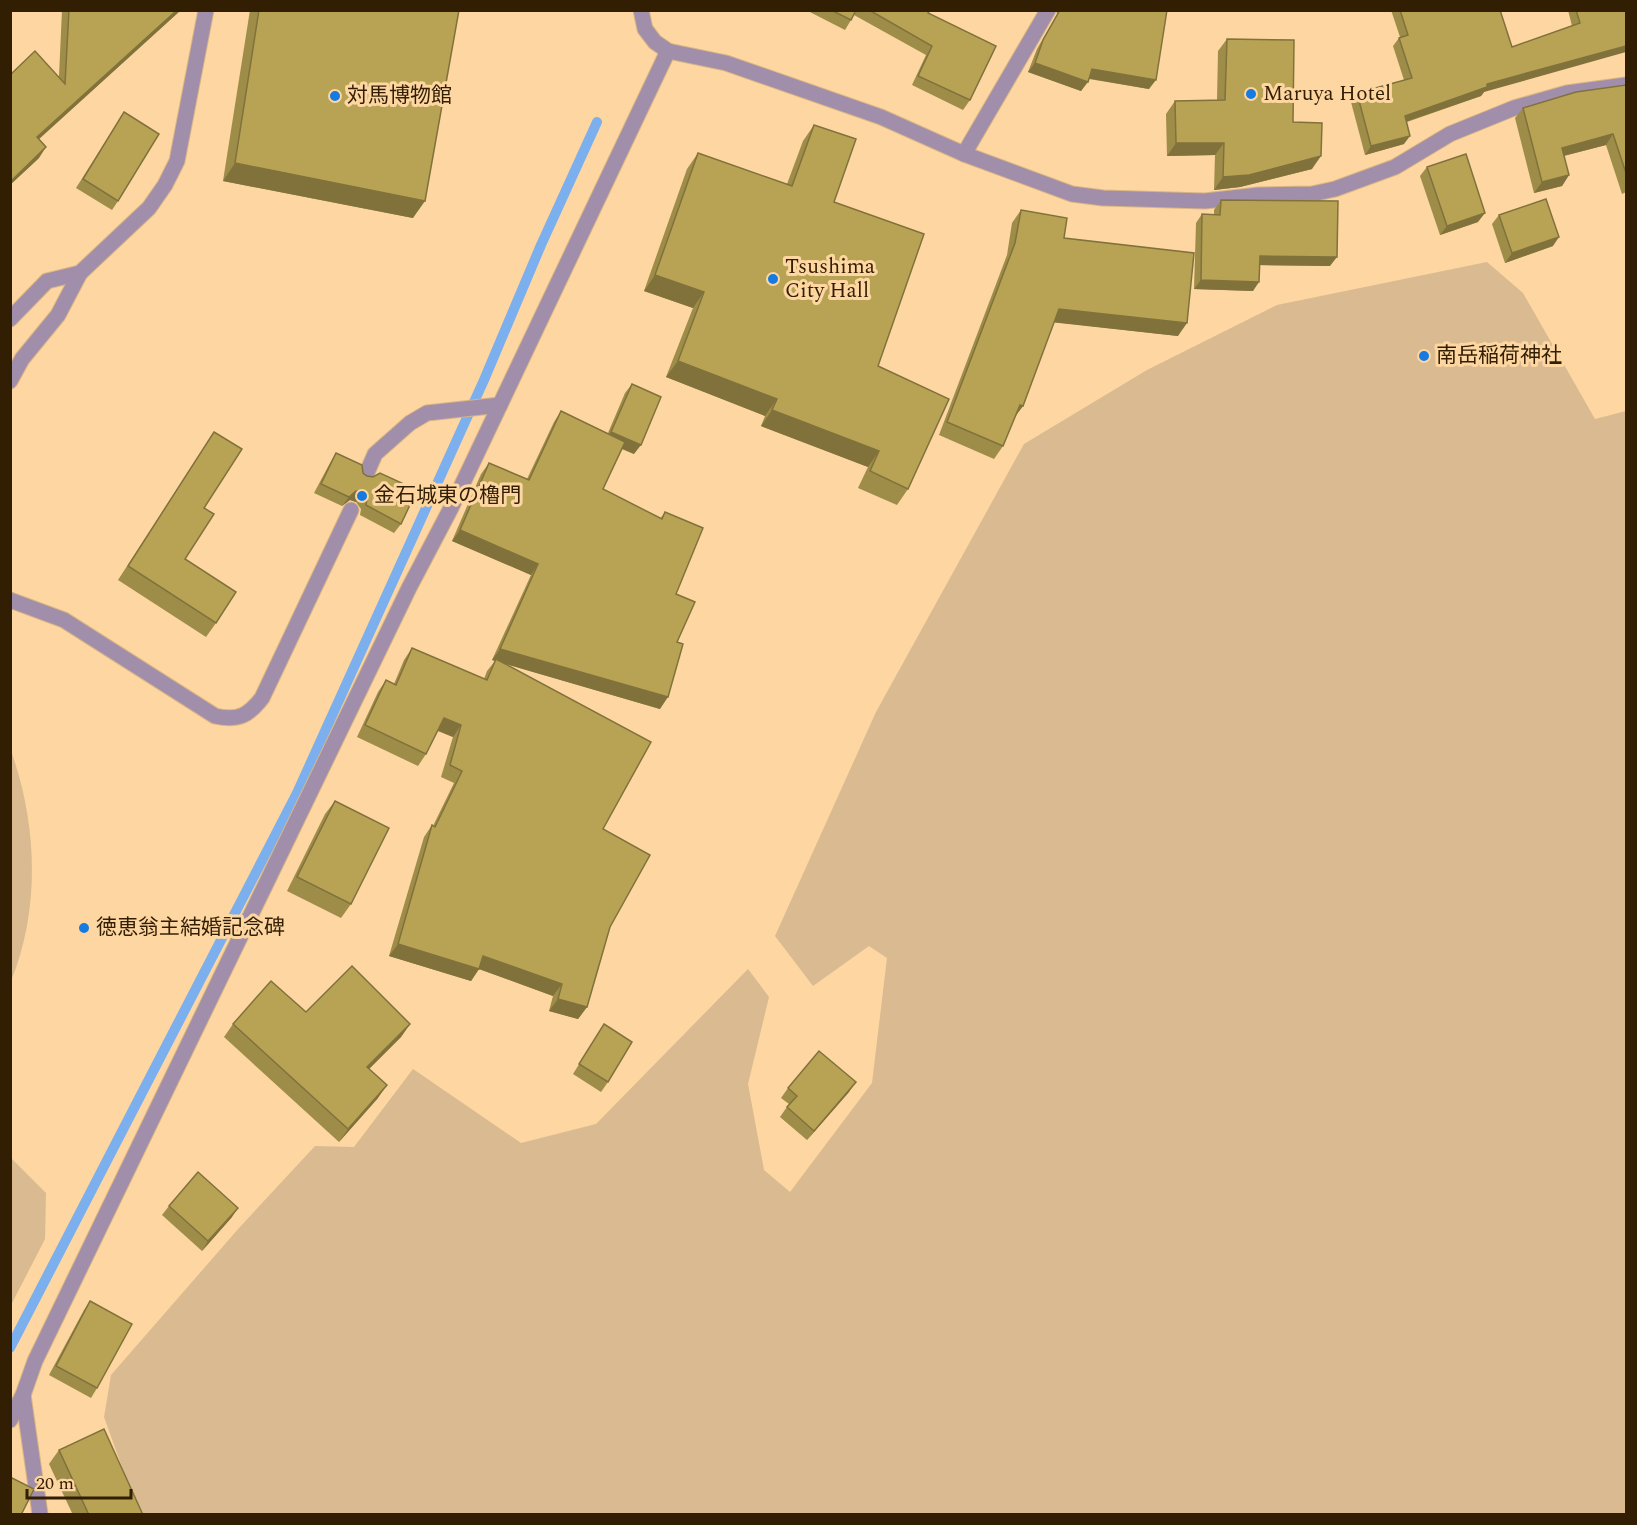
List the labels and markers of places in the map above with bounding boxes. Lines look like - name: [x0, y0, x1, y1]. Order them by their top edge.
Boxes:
- place label: Maruya Hotel: [1263, 78, 1391, 110]
- place label: 対馬博物館: [347, 80, 452, 112]
- marker: Maruya Hotel: [1244, 87, 1258, 101]
- marker: 対馬博物館: [328, 89, 342, 103]
- place label: Tsushima City Hall: [785, 251, 876, 307]
- marker: Tsushima City Hall: [766, 272, 780, 286]
- place label: 南岳稲荷神社: [1436, 340, 1562, 372]
- marker: 南岳稲荷神社: [1417, 349, 1431, 363]
- place label: 金石城東の櫓門: [374, 480, 521, 512]
- marker: 金石城東の櫓門: [355, 489, 369, 503]
- place label: 徳恵翁主結婚記念碑: [96, 912, 285, 944]
- marker: 徳恵翁主結婚記念碑: [77, 921, 91, 935]

